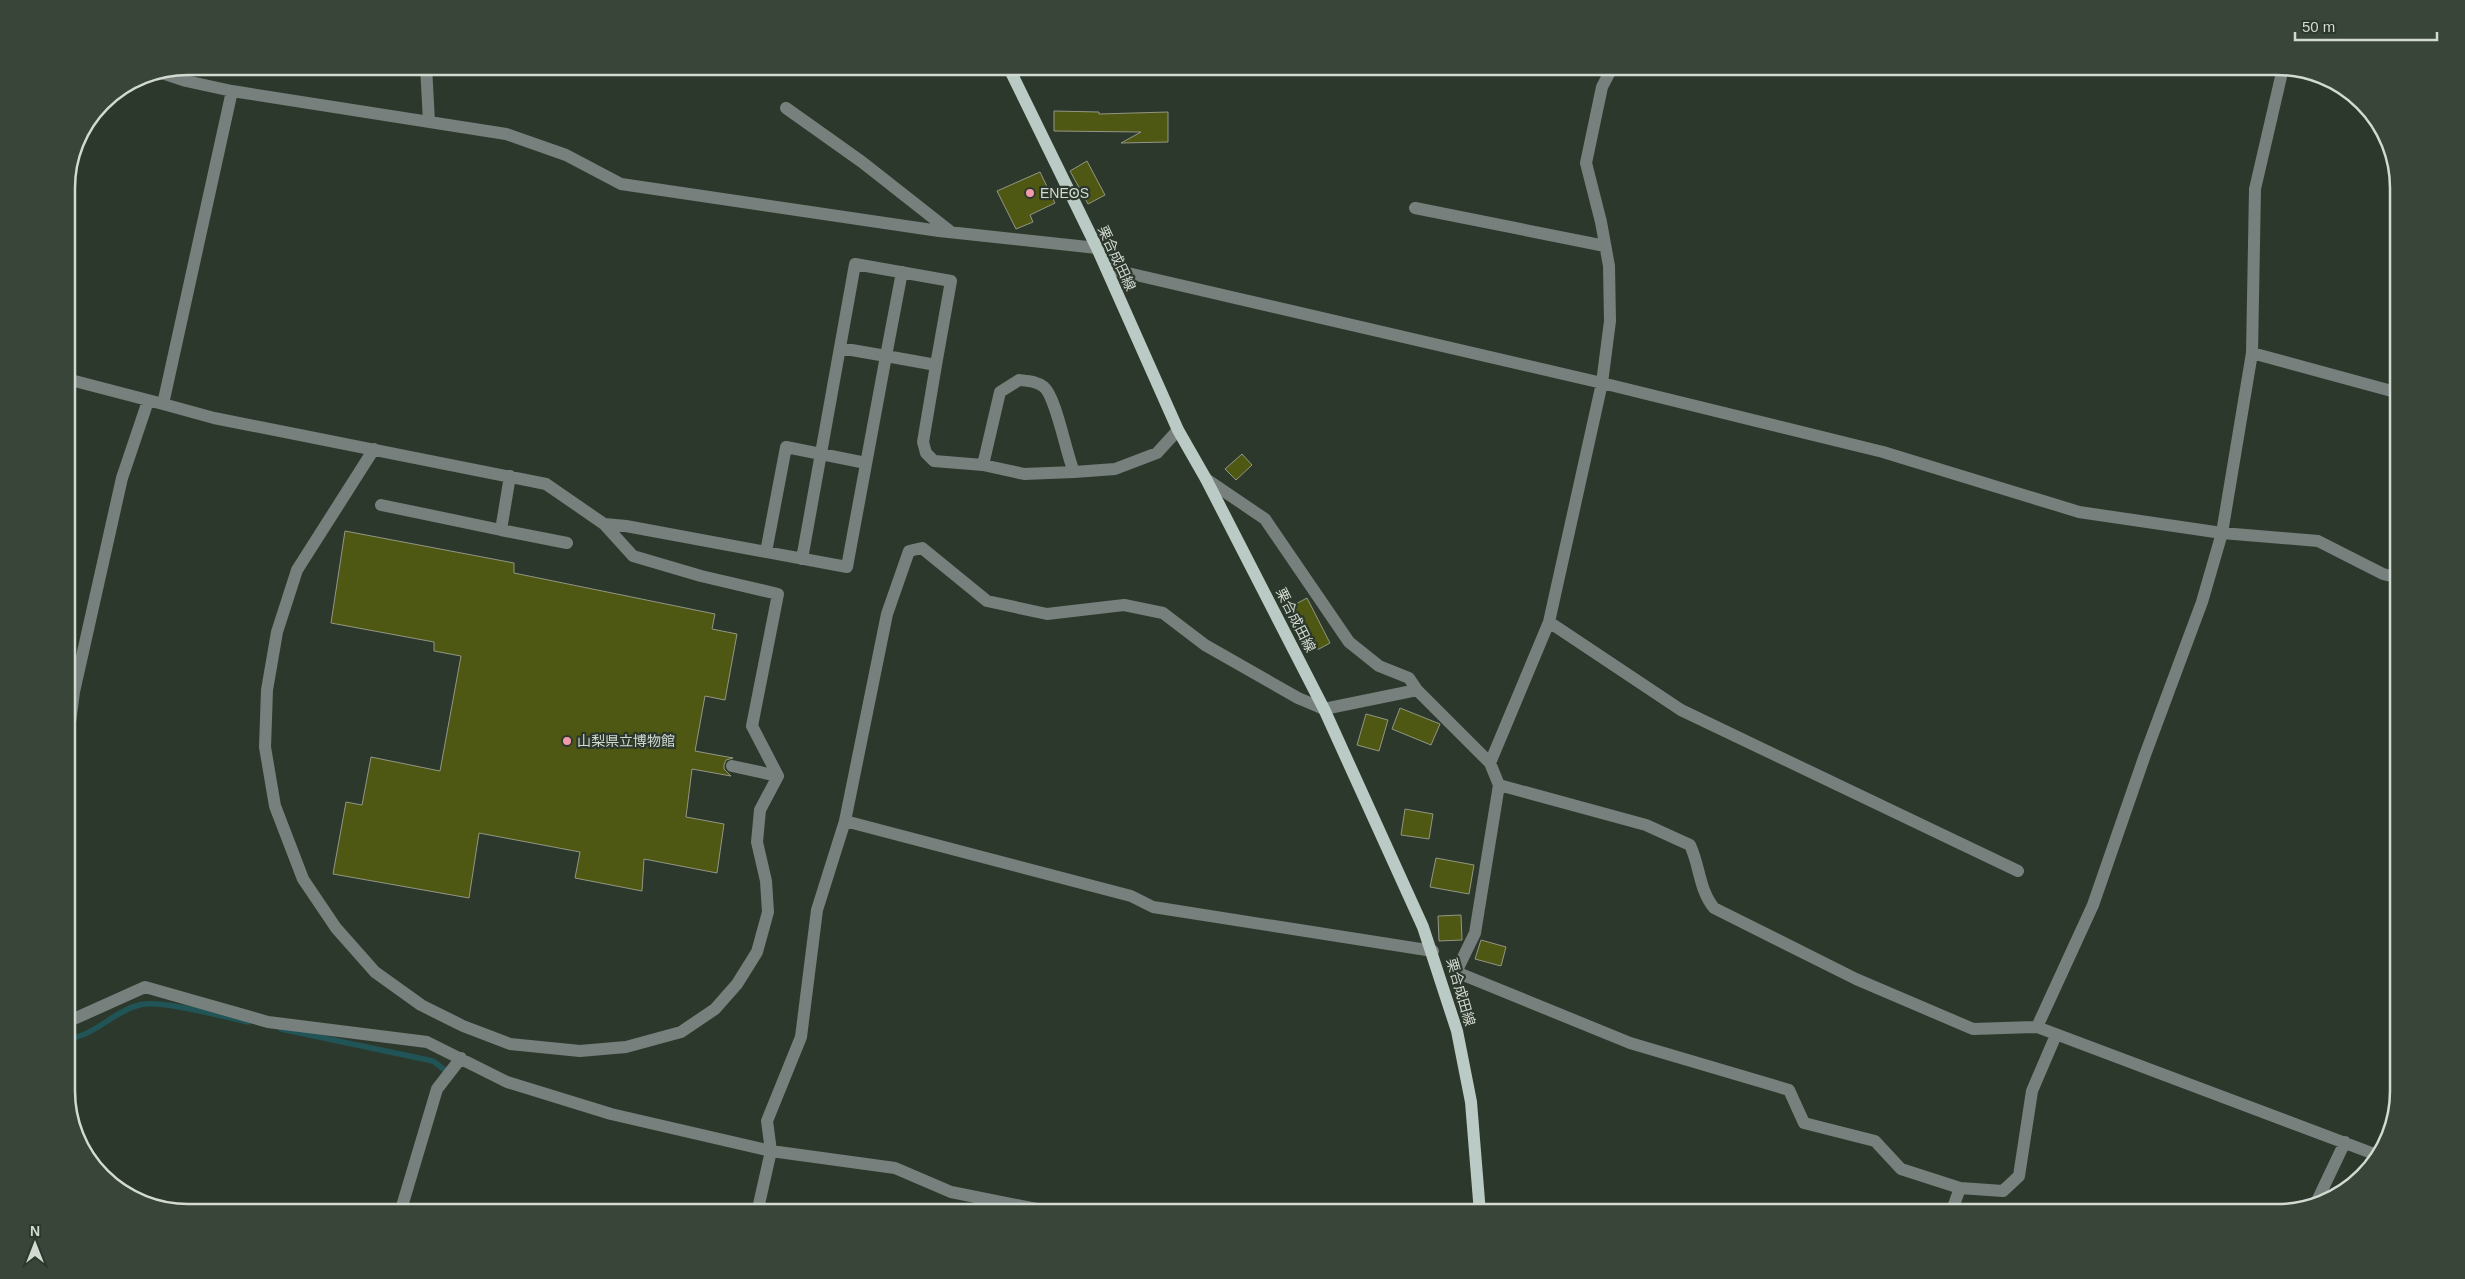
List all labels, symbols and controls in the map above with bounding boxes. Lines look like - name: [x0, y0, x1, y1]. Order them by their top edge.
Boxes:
- scale bar: [2295, 10, 2438, 42]
- text: 50 m: [2302, 18, 2335, 35]
- place label: ENEOS: [1040, 185, 1089, 201]
- marker: ENEOS: [1024, 187, 1036, 199]
- street label: 栗合成田線: [1095, 223, 1139, 293]
- street label: 栗合成田線: [1273, 585, 1319, 655]
- place label: 山梨県立博物館: [577, 733, 675, 749]
- marker: 山梨県立博物館: [561, 735, 573, 747]
- street label: 栗合成田線: [1444, 956, 1478, 1028]
- north arrow: [10, 1219, 60, 1269]
- text: N: [30, 1223, 40, 1239]

